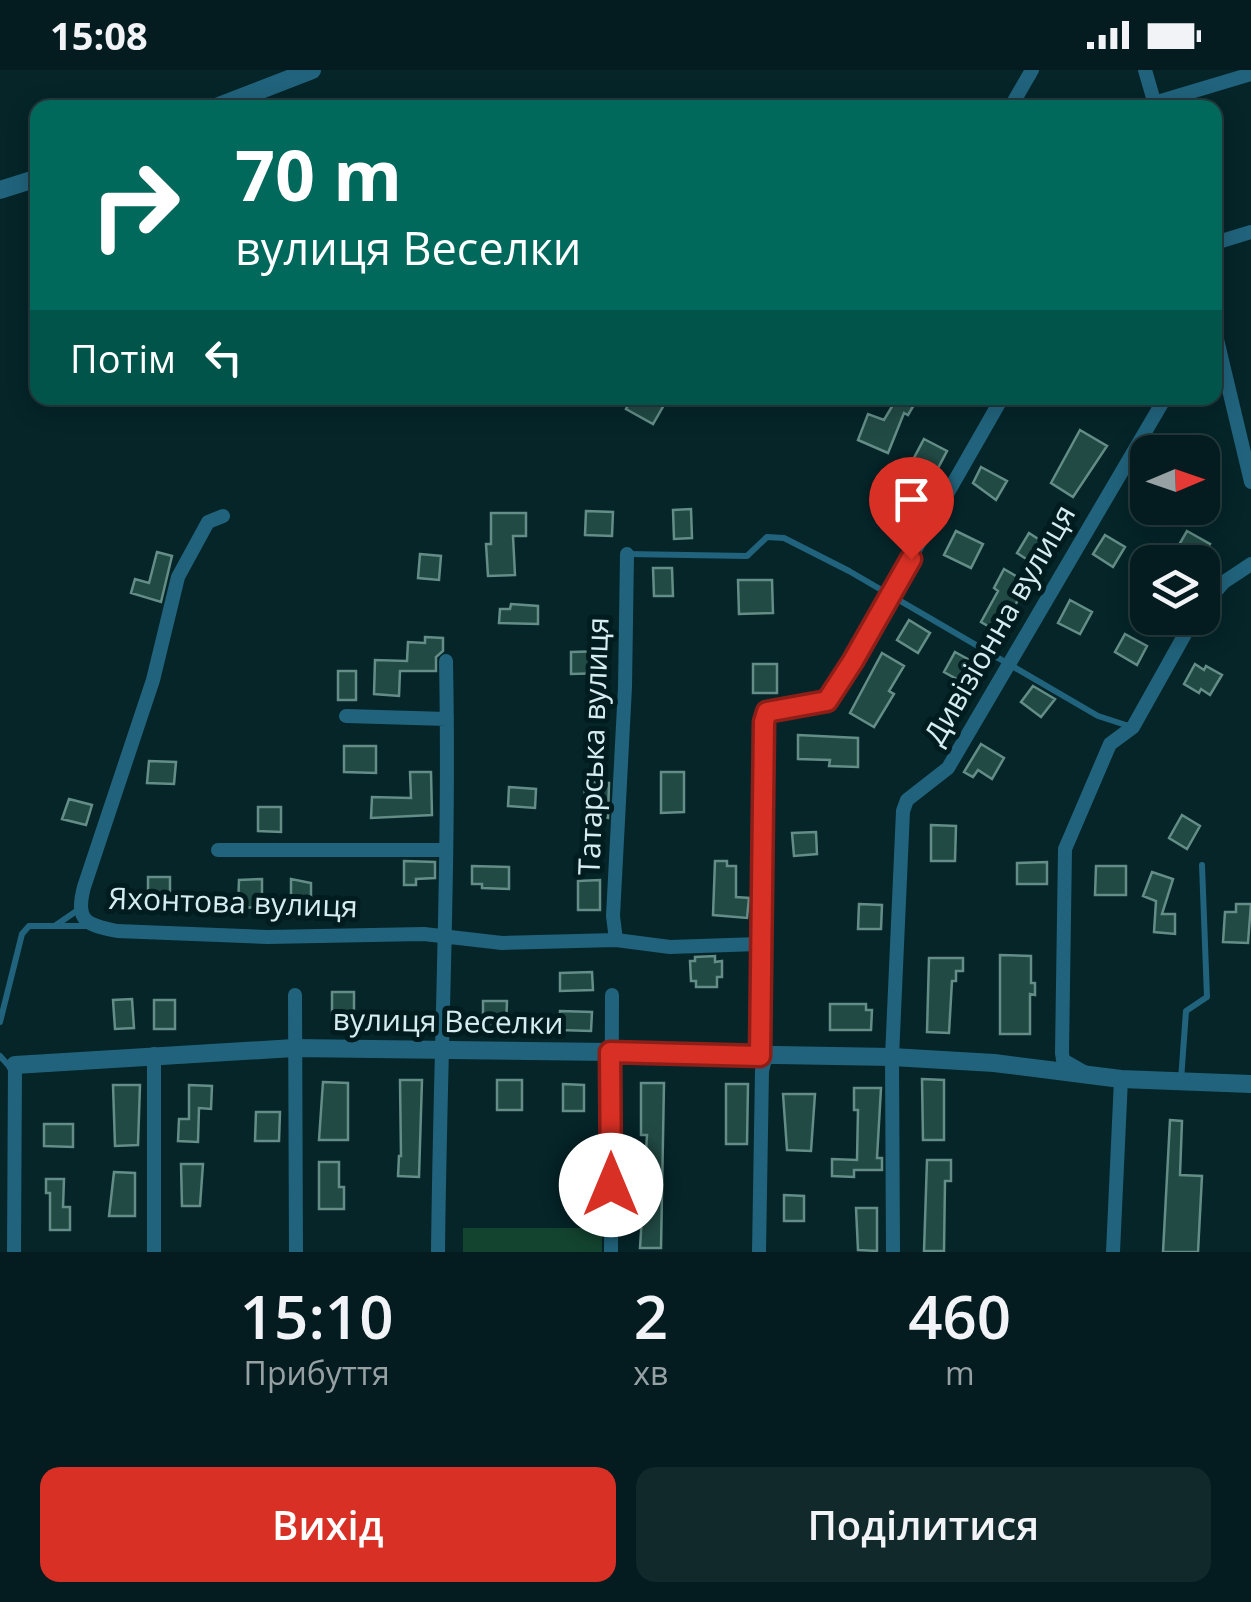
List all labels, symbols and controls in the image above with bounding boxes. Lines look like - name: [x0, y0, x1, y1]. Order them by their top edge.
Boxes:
- text: 15:08: [50, 9, 148, 61]
- text: 70 m: [235, 126, 402, 222]
- icon: right: [70, 140, 200, 270]
- text: вулиця Веселки: [235, 217, 581, 278]
- icon: left: [196, 330, 251, 385]
- text: Потім: [70, 332, 176, 384]
- north arrow: [1130, 435, 1220, 525]
- map controls: [1130, 435, 1220, 635]
- pin: [869, 457, 954, 560]
- icon: arrive: [884, 472, 939, 527]
- street label: Дивізіонна вулиця: [913, 497, 1084, 752]
- button: layers: [1130, 545, 1220, 635]
- street label: Татарська вулиця: [568, 616, 617, 876]
- street label: Яхонтова вулиця: [108, 877, 358, 926]
- street label: вулиця Веселки: [332, 998, 564, 1043]
- position arrow: [559, 1133, 663, 1237]
- text: 15:10: [240, 1275, 393, 1357]
- text: 2: [634, 1275, 668, 1357]
- text: 460: [908, 1275, 1011, 1357]
- text: Прибуття: [244, 1351, 390, 1394]
- text: хв: [633, 1351, 668, 1394]
- text: m: [945, 1351, 975, 1394]
- button: Вихід: [40, 1467, 616, 1582]
- button: Поділитися: [636, 1467, 1211, 1582]

